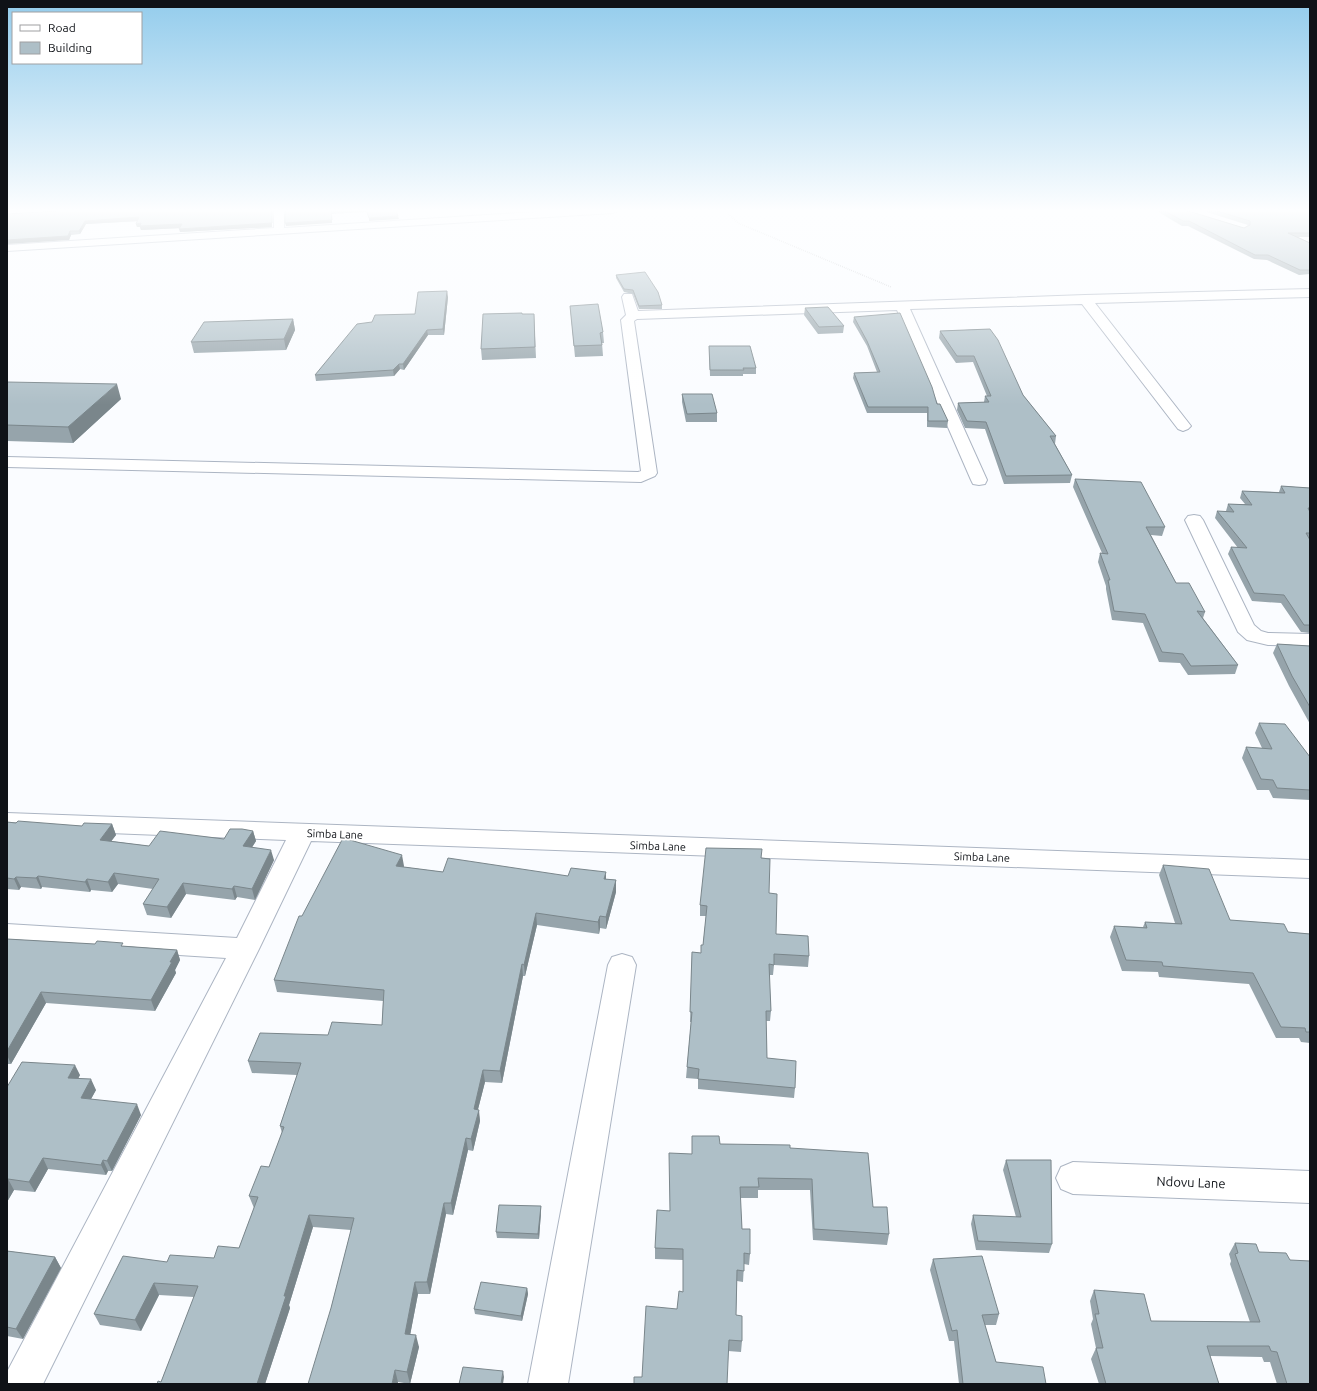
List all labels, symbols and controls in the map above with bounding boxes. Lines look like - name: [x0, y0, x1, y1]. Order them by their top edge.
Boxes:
- legend: [12, 12, 142, 64]
- text: Road: [48, 21, 76, 34]
- text: Building: [48, 41, 92, 54]
- street label: Simba Lane: [307, 827, 363, 841]
- street label: Simba Lane: [630, 839, 686, 853]
- street label: Simba Lane: [954, 850, 1010, 864]
- street label: Ndovu Lane: [1156, 1174, 1226, 1190]

